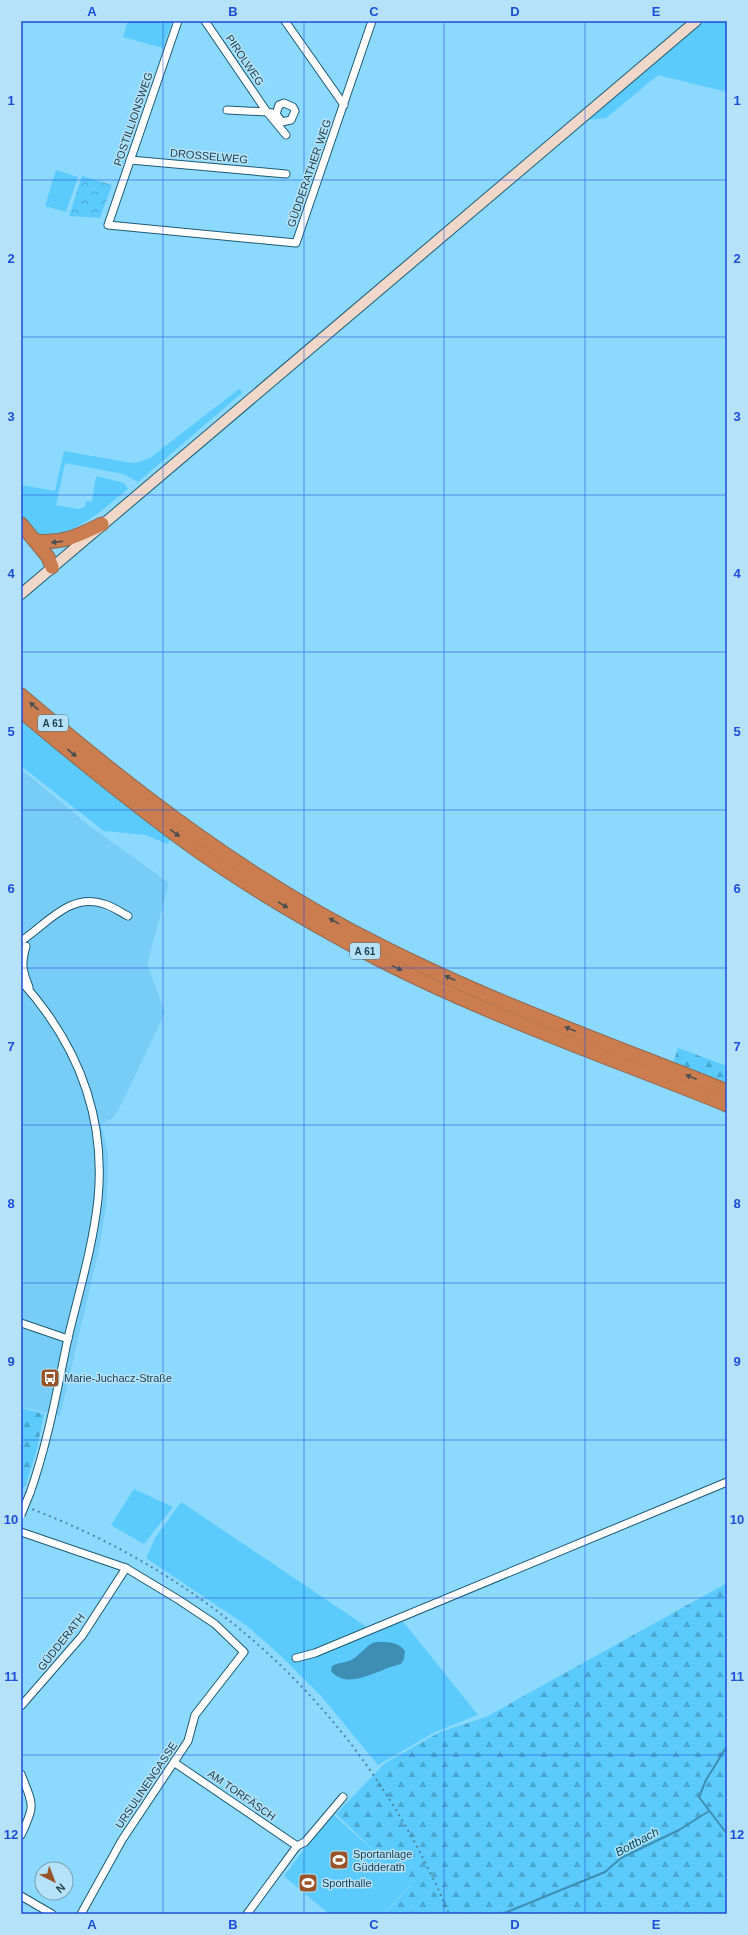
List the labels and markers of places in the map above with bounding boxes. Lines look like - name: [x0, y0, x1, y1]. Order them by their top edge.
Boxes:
- bus stop icon: Marie-Juchacz-Straße: [39, 1367, 61, 1389]
- place label: Marie-Juchacz-Straße: [64, 1372, 172, 1384]
- place label: Sportanlage Güdderath: [353, 1848, 412, 1873]
- sports icon: Sportanlage Güdderath: [328, 1849, 350, 1871]
- sports icon: Sporthalle: [297, 1872, 319, 1894]
- place label: Sporthalle: [322, 1877, 372, 1889]

